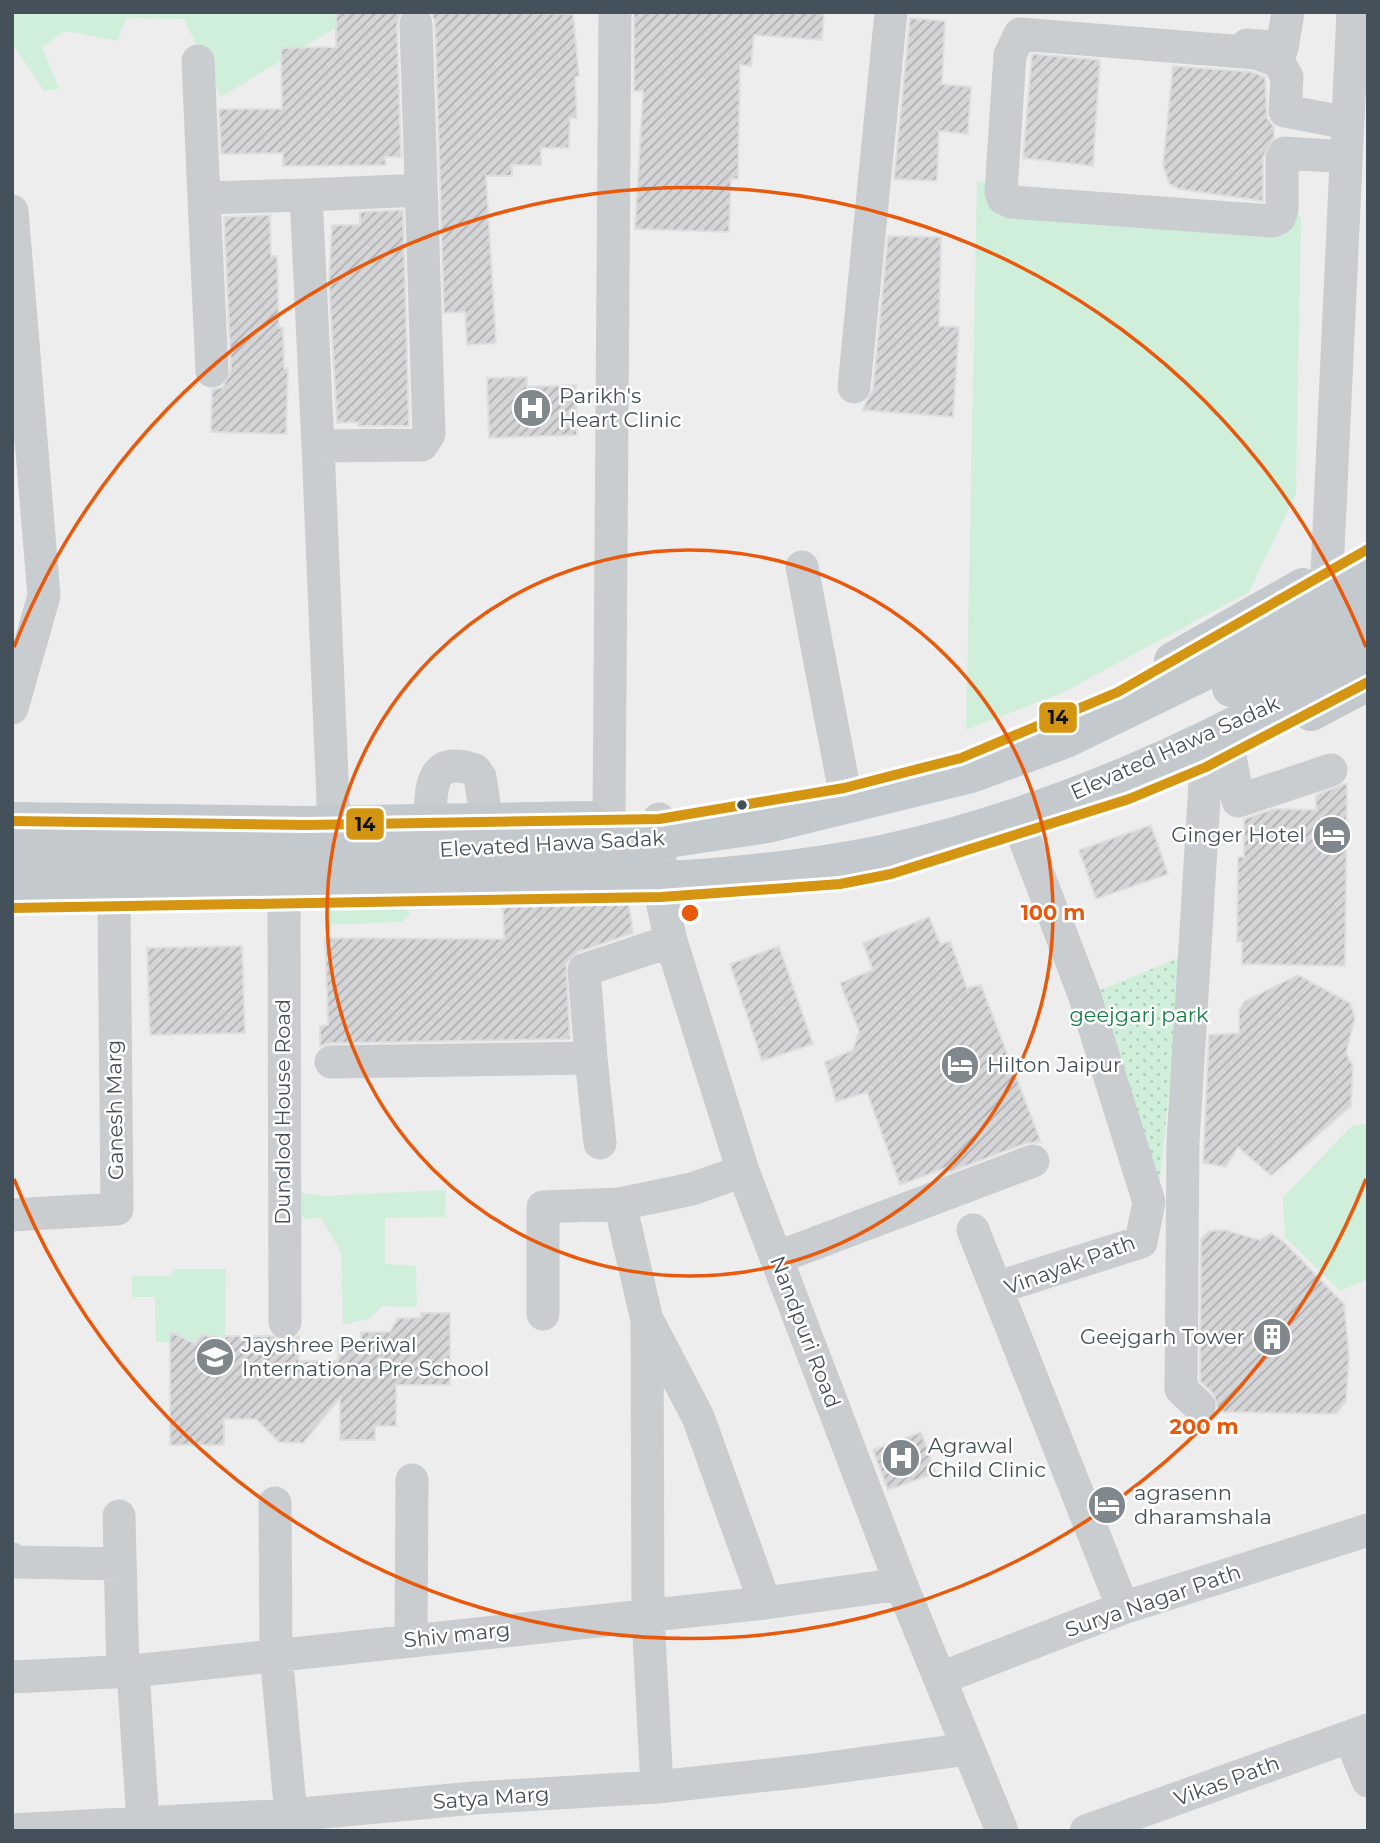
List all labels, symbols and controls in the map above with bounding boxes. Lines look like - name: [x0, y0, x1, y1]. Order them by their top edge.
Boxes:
- place label: Parikh's Heart Clinic: [559, 383, 681, 432]
- hospital icon: Parikh's Heart Clinic: [511, 387, 553, 429]
- street label: Elevated Hawa Sadak: [1067, 690, 1283, 805]
- line badge: 14: [1038, 701, 1078, 734]
- text: 14: [1048, 706, 1068, 729]
- unlabelled marker: [735, 798, 749, 812]
- line badge: 14: [345, 807, 385, 841]
- text: 14: [355, 813, 375, 836]
- hotel icon: Ginger Hotel: [1311, 814, 1353, 856]
- place label: Ginger Hotel: [1171, 822, 1305, 847]
- street label: Elevated Hawa Sadak: [439, 825, 666, 862]
- text: 100 m: [1021, 900, 1085, 925]
- centre of rings: [678, 901, 702, 925]
- street label: Dundlod House Road: [270, 999, 295, 1225]
- park label: geejgarj park: [1069, 1002, 1209, 1027]
- street label: Ganesh Marg: [101, 1040, 128, 1180]
- hotel icon: Hilton Jaipur: [939, 1044, 981, 1086]
- place label: Hilton Jaipur: [987, 1052, 1122, 1077]
- street label: Vinayak Path: [1001, 1229, 1139, 1300]
- street label: Nandpuri Road: [765, 1252, 846, 1411]
- building icon: Geejgarh Tower: [1251, 1316, 1293, 1358]
- place label: Geejgarh Tower: [1080, 1324, 1245, 1349]
- place label: Jayshree Periwal Internationa Pre School: [241, 1332, 489, 1381]
- school or university icon: Jayshree Periwal Internationa Pre School: [194, 1336, 236, 1378]
- text: 200 m: [1170, 1414, 1238, 1439]
- place label: Agrawal Child Clinic: [928, 1433, 1046, 1482]
- hospital icon: Agrawal Child Clinic: [880, 1437, 922, 1479]
- place label: agrasenn dharamshala: [1134, 1480, 1272, 1529]
- hotel icon: agrasenn dharamshala: [1086, 1484, 1128, 1526]
- street label: Surya Nagar Path: [1062, 1559, 1244, 1642]
- street label: Shiv marg: [403, 1616, 511, 1653]
- street label: Vikas Path: [1171, 1750, 1283, 1811]
- street label: Satya Marg: [432, 1781, 550, 1814]

